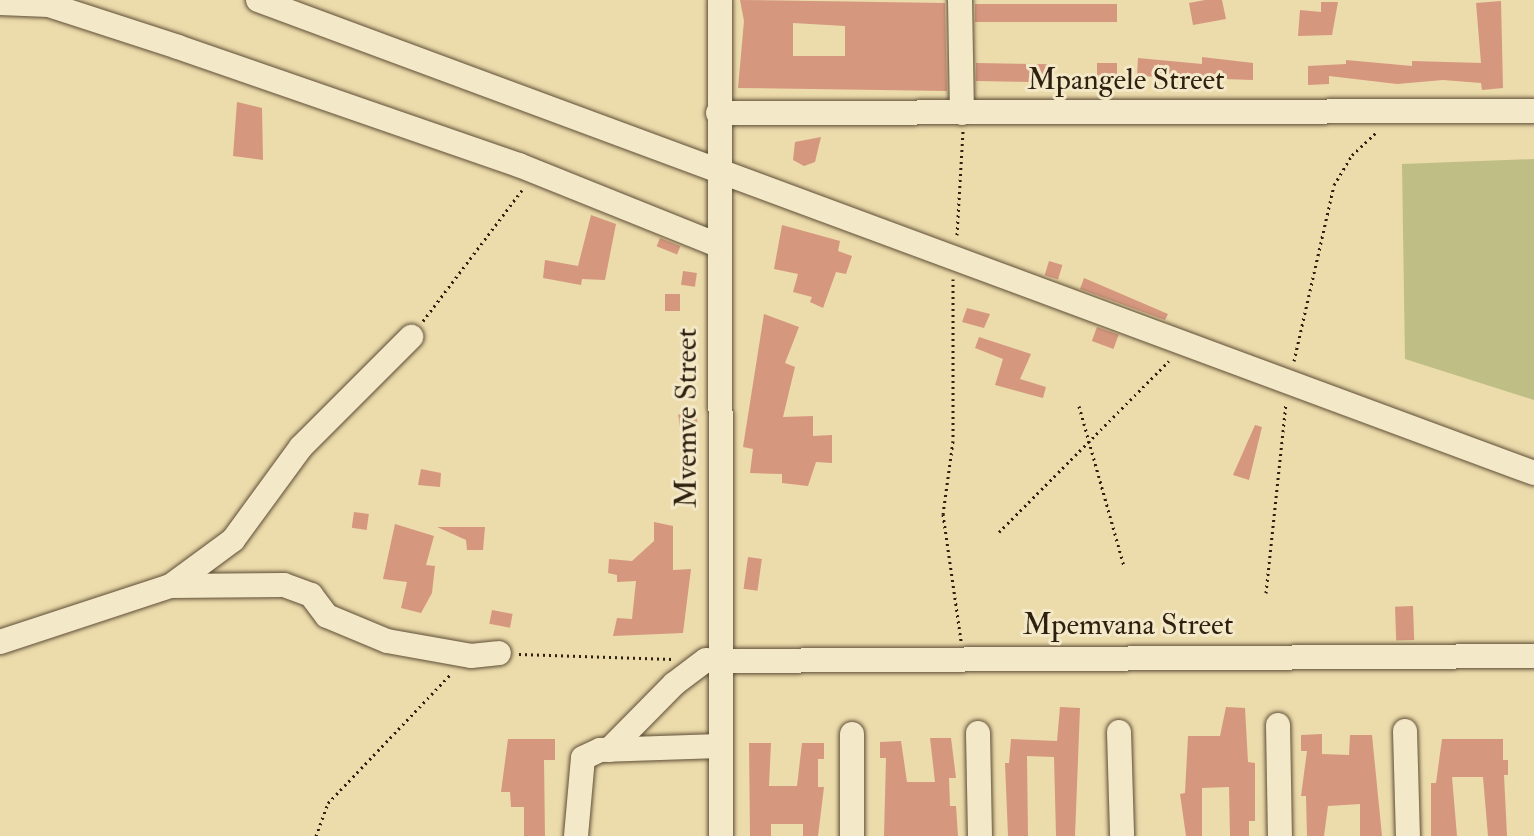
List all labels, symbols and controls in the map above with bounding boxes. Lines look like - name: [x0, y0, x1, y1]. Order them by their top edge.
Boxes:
- street label: Mpangele Street: [1027, 62, 1225, 98]
- street label: Mvemve Street: [669, 328, 705, 508]
- street label: Mpemvana Street: [1023, 607, 1233, 643]

